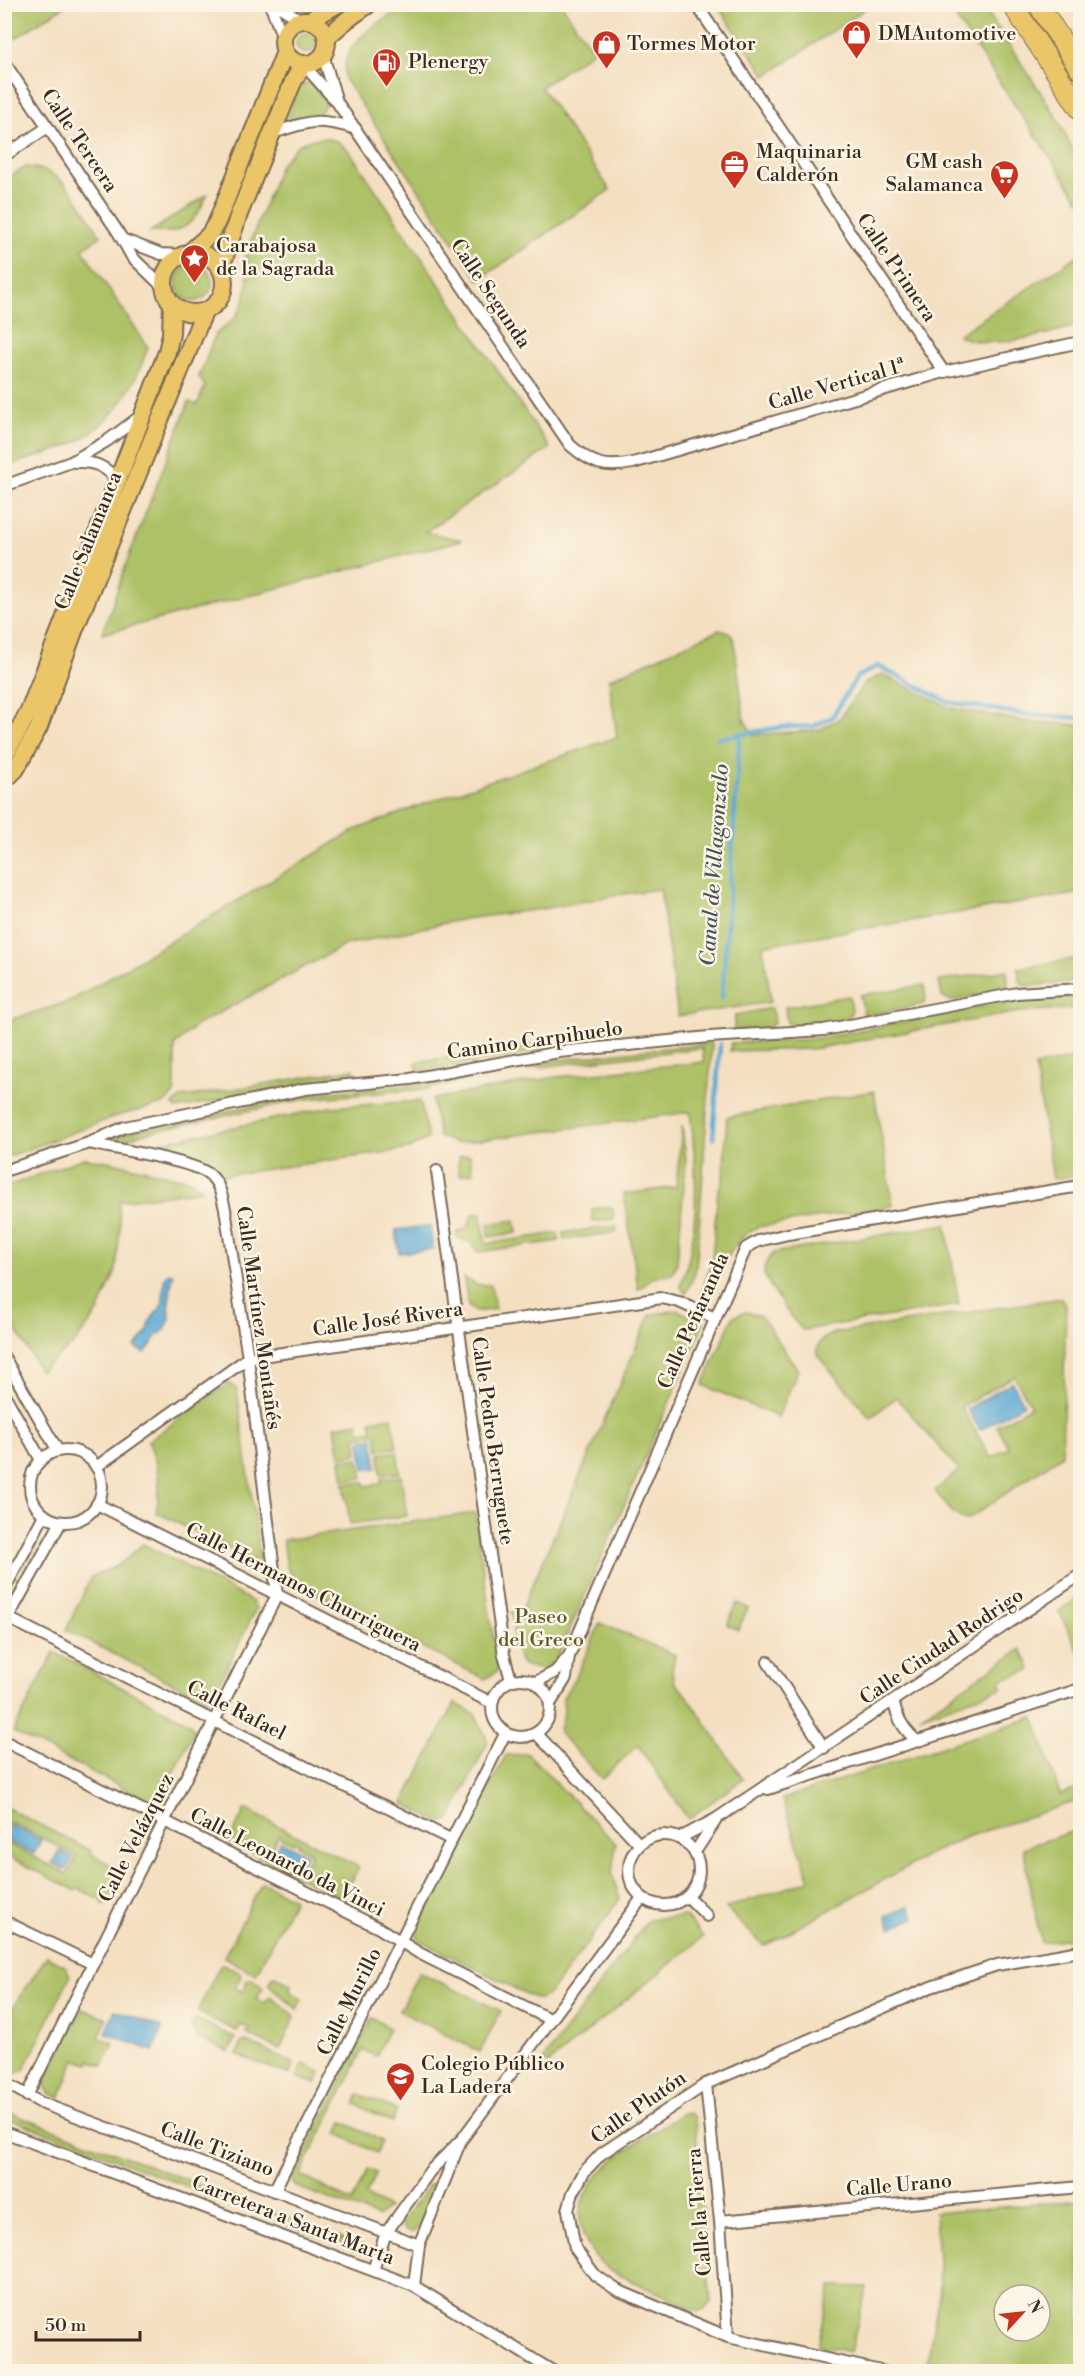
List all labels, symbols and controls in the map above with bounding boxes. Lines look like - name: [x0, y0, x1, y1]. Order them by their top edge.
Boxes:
- shop icon: DMAutomotive: [841, 18, 873, 60]
- place label: DMAutomotive: [878, 22, 1016, 47]
- shop icon: Tormes Motor: [590, 28, 622, 70]
- place label: Tormes Motor: [627, 32, 756, 57]
- fuel station icon: Plenergy: [371, 46, 403, 88]
- place label: Plenergy: [408, 50, 489, 75]
- street label: Calle Tercera: [35, 84, 123, 198]
- place label: Maquinaria Calderón: [756, 140, 863, 188]
- office icon: Maquinaria Calderón: [719, 148, 751, 190]
- place label: GM cash Salamanca: [886, 150, 984, 198]
- supermarket icon: GM cash Salamanca: [988, 158, 1020, 200]
- street label: Calle Primera: [851, 209, 942, 328]
- place label: Carabajosa de la Sagrada: [216, 234, 335, 282]
- street label: Calle Segunda: [444, 235, 536, 354]
- place icon: Carabajosa de la Sagrada: [179, 242, 211, 284]
- street label: Calle Vertical 1ª: [766, 353, 909, 416]
- street label: Calle Salamanca: [50, 467, 129, 614]
- water label: Canal de Villagonzalo: [695, 763, 735, 967]
- street label: Camino Carpihuelo: [446, 1016, 624, 1066]
- street label: Calle Martínez Montañés: [230, 1205, 286, 1431]
- street label: Calle Peñaranda: [653, 1248, 736, 1393]
- street label: Calle José Rivera: [311, 1297, 466, 1343]
- street label: Calle Pedro Berruguete: [465, 1335, 519, 1547]
- street label: Calle Hermanos Churriguera: [181, 1518, 426, 1659]
- street label: Calle Ciudad Rodrigo: [855, 1583, 1029, 1711]
- park label: Paseo del Greco: [498, 1605, 584, 1653]
- street label: Calle Rafael: [182, 1675, 290, 1747]
- street label: Calle Velázquez: [94, 1769, 180, 1907]
- street label: Calle Leonardo da Vinci: [185, 1803, 389, 1923]
- street label: Calle Murillo: [312, 1944, 388, 2060]
- place label: Colegio Público La Ladera: [421, 2052, 565, 2100]
- school or university icon: Colegio Público La Ladera: [384, 2060, 416, 2102]
- street label: Calle Plutón: [586, 2066, 692, 2150]
- street label: Calle Tiziano: [157, 2117, 277, 2183]
- street label: Calle la Tierra: [682, 2146, 718, 2277]
- street label: Calle Urano: [845, 2169, 953, 2203]
- street label: Carretera a Santa Marta: [188, 2171, 399, 2272]
- north arrow: [992, 2283, 1052, 2343]
- text: N: [1023, 2296, 1046, 2317]
- scale bar: [36, 2304, 140, 2342]
- text: 50 m: [45, 2314, 87, 2337]

